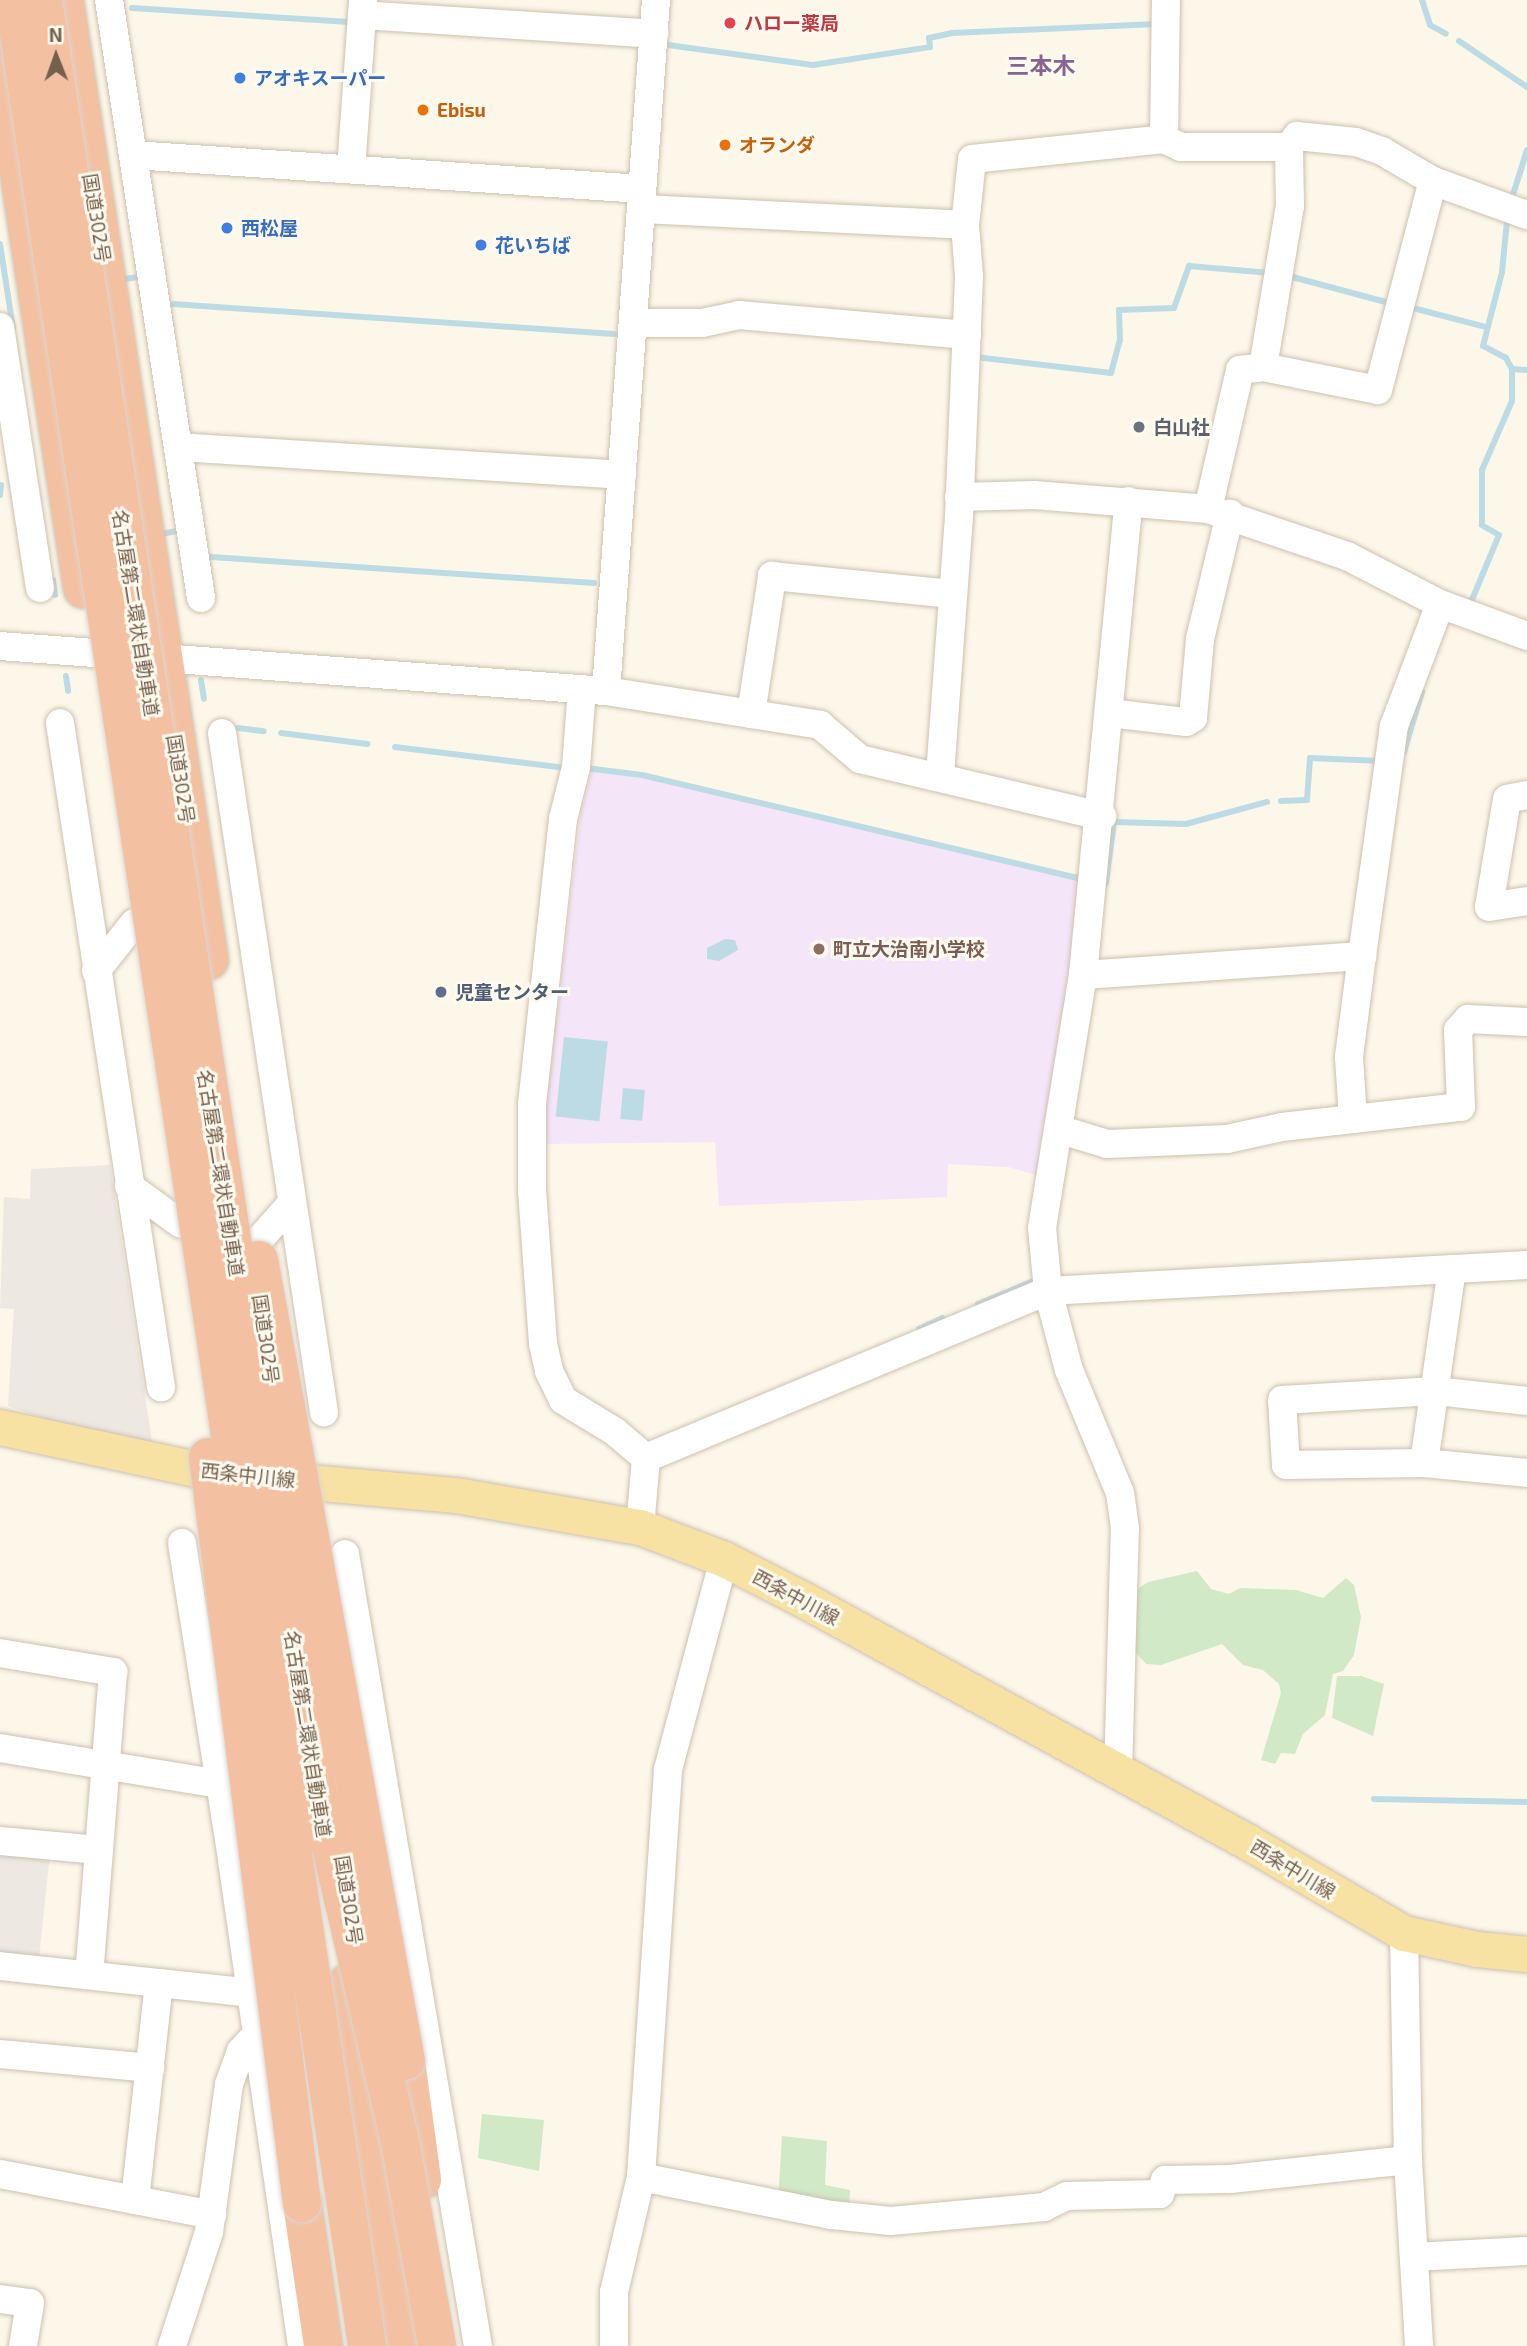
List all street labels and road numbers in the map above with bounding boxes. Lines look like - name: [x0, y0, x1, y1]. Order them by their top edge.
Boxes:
- street label: 国道302号: [79, 172, 115, 264]
- street label: 名古屋第二環状自動車道: [108, 508, 164, 718]
- street label: 国道302号: [163, 733, 199, 825]
- street label: 名古屋第二環状自動車道: [193, 1068, 249, 1278]
- street label: 国道302号: [248, 1293, 284, 1385]
- street label: 西条中川線: [200, 1459, 296, 1491]
- street label: 西条中川線: [749, 1565, 843, 1629]
- street label: 名古屋第二環状自動車道: [280, 1629, 336, 1839]
- street label: 西条中川線: [1246, 1835, 1340, 1903]
- street label: 国道302号: [331, 1854, 367, 1946]

